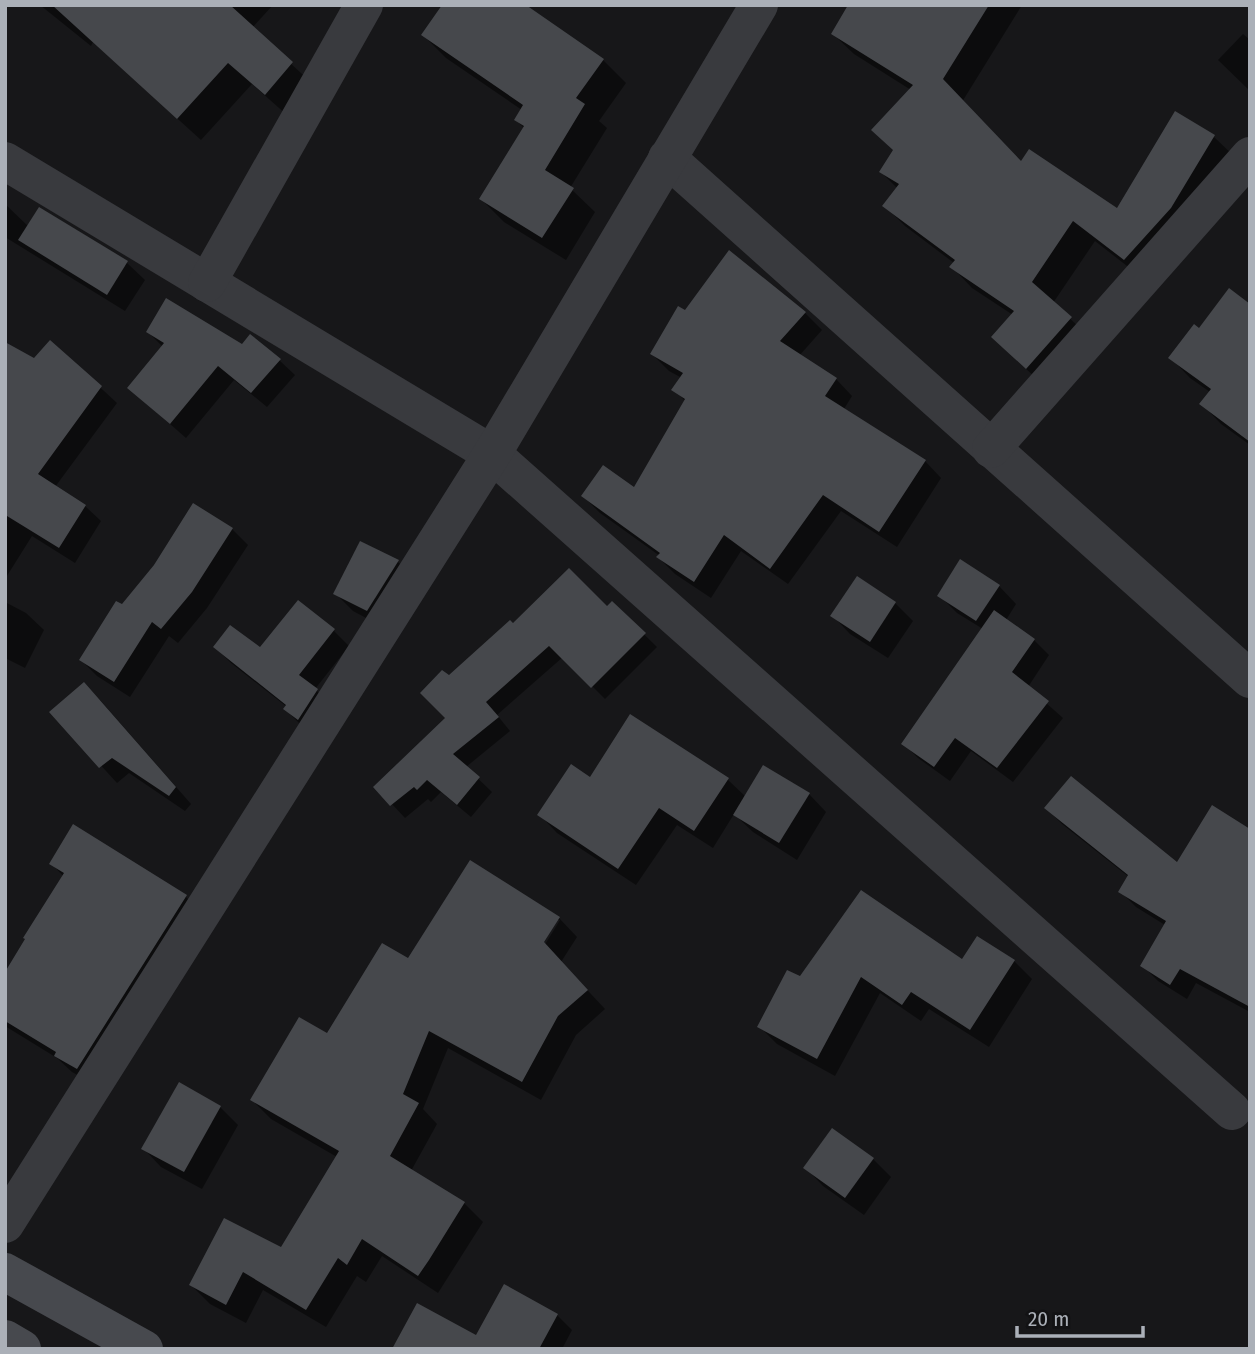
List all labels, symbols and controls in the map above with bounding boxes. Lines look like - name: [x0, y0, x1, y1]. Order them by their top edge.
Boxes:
- scale bar: [1017, 1294, 1143, 1338]
- text: 20 m: [1028, 1306, 1069, 1332]

